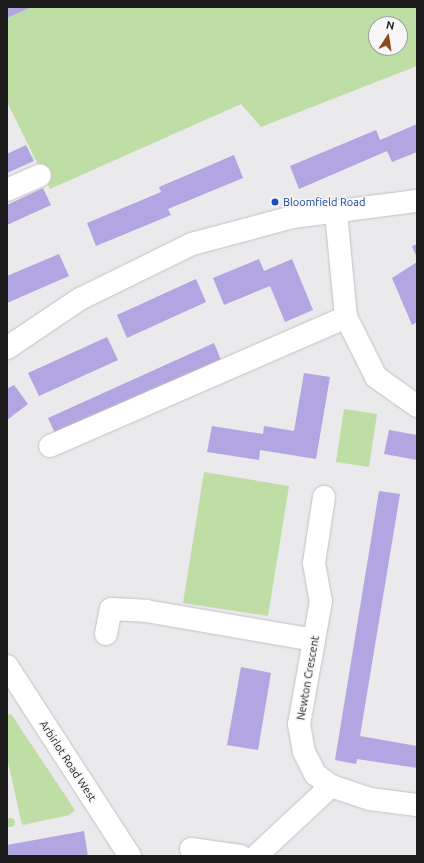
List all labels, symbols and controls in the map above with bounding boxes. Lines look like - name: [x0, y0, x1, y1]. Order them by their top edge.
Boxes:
- north arrow: [368, 16, 408, 56]
- text: N: [385, 19, 396, 32]
- place label: Bloomfield Road: [283, 195, 365, 209]
- marker: Bloomfield Road: [270, 197, 280, 207]
- street label: Newton Crescent: [294, 635, 322, 721]
- street label: Arbirlot Road West: [37, 718, 99, 804]

